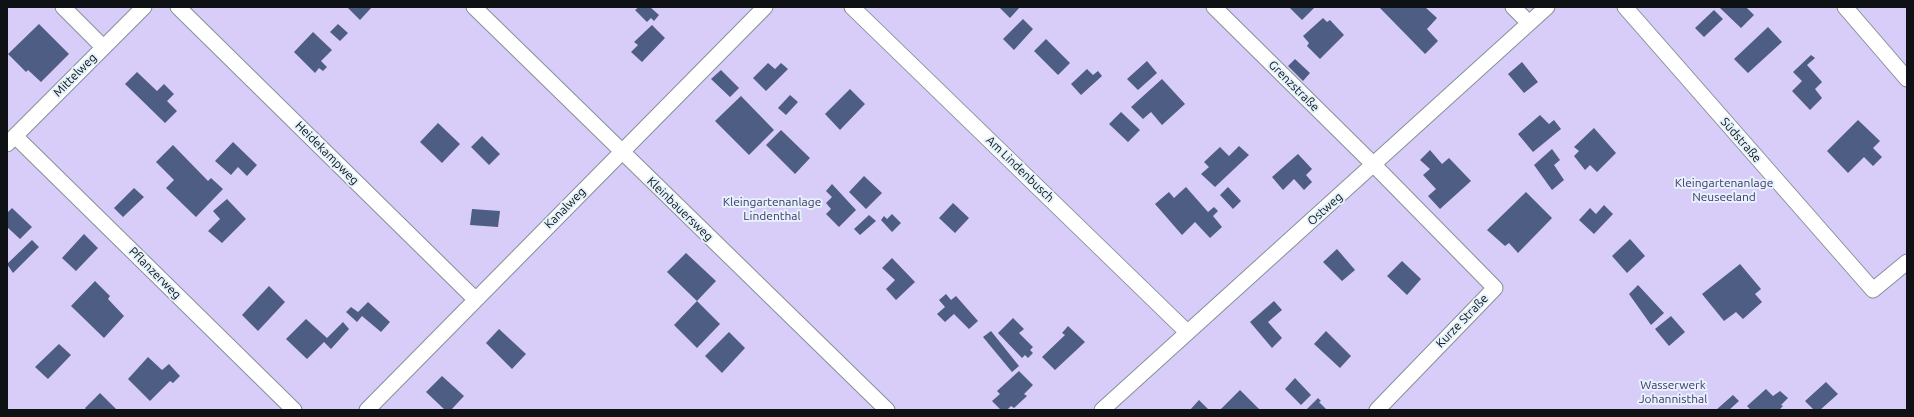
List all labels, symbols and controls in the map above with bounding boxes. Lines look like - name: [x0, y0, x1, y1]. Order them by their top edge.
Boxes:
- street label: Mittelweg: [50, 50, 100, 100]
- street label: Grenzstraße: [1266, 58, 1322, 114]
- street label: Südstraße: [1718, 115, 1764, 165]
- street label: Heidekampweg: [292, 118, 362, 188]
- street label: Am Lindenbusch: [983, 133, 1057, 205]
- street label: Kleinbauersweg: [644, 174, 716, 244]
- park label: Kleingartenanlage Neuseeland: [1675, 176, 1773, 204]
- street label: Kanalweg: [541, 184, 589, 232]
- street label: Ostweg: [1305, 190, 1345, 228]
- park label: Kleingartenanlage Lindenthal: [723, 195, 821, 223]
- street label: Pflanzerweg: [126, 244, 184, 302]
- street label: Kurze Straße: [1433, 291, 1491, 351]
- park label: Wasserwerk Johannisthal: [1639, 378, 1707, 406]

